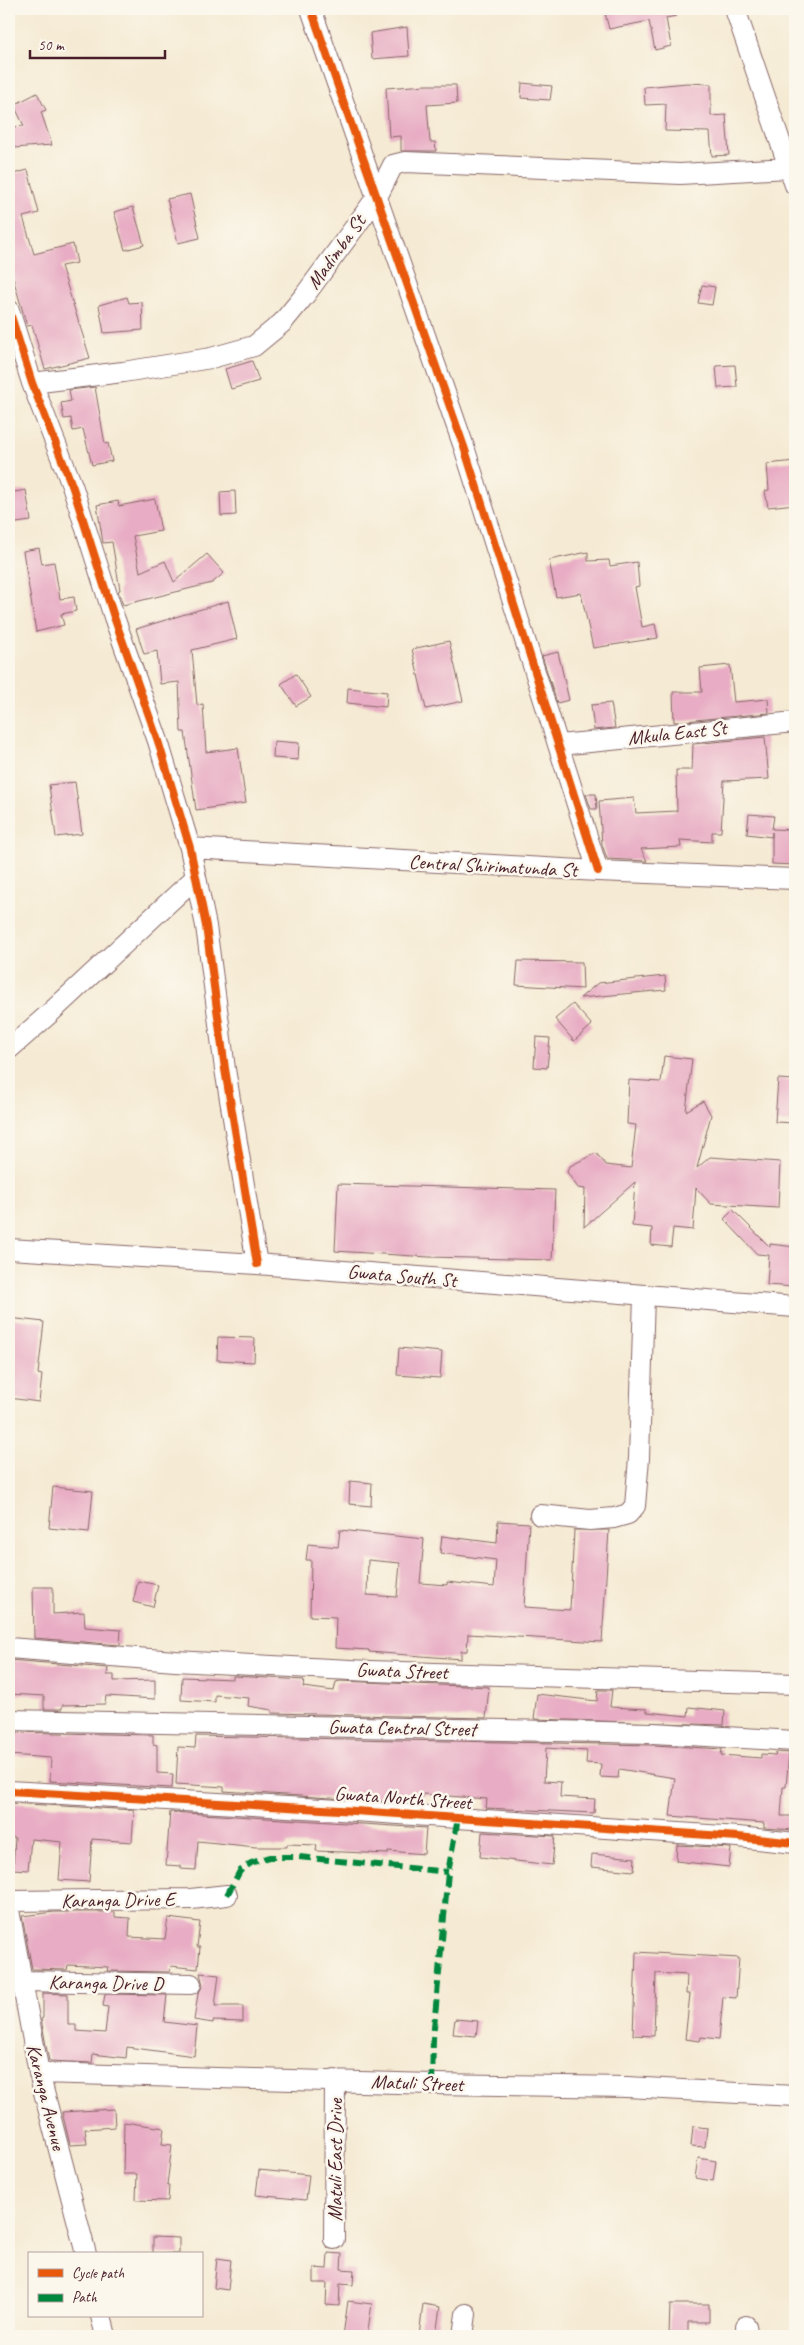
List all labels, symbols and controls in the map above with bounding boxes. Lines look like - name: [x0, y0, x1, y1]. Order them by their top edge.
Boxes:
- scale bar: [30, 28, 165, 60]
- text: 50 m: [38, 36, 65, 55]
- street label: Madimba St: [301, 208, 373, 294]
- street label: Mkula East St: [626, 715, 730, 751]
- street label: Central Shirimatunda St: [408, 849, 580, 883]
- street label: Gwata South St: [347, 1259, 460, 1293]
- street label: Gwata Street: [356, 1657, 451, 1685]
- street label: Gwata Central Street: [328, 1714, 479, 1742]
- street label: Gwata North Street: [334, 1781, 475, 1815]
- street label: Karanga Drive E: [61, 1886, 177, 1913]
- street label: Karanga Drive D: [48, 1970, 165, 1997]
- street label: Karanga Avenue: [21, 2041, 72, 2154]
- street label: Matuli Street: [370, 2069, 466, 2097]
- street label: Matuli East Drive: [323, 2097, 348, 2221]
- legend: [28, 2252, 202, 2318]
- text: Cycle path: [72, 2264, 124, 2283]
- text: Path: [72, 2288, 98, 2307]

